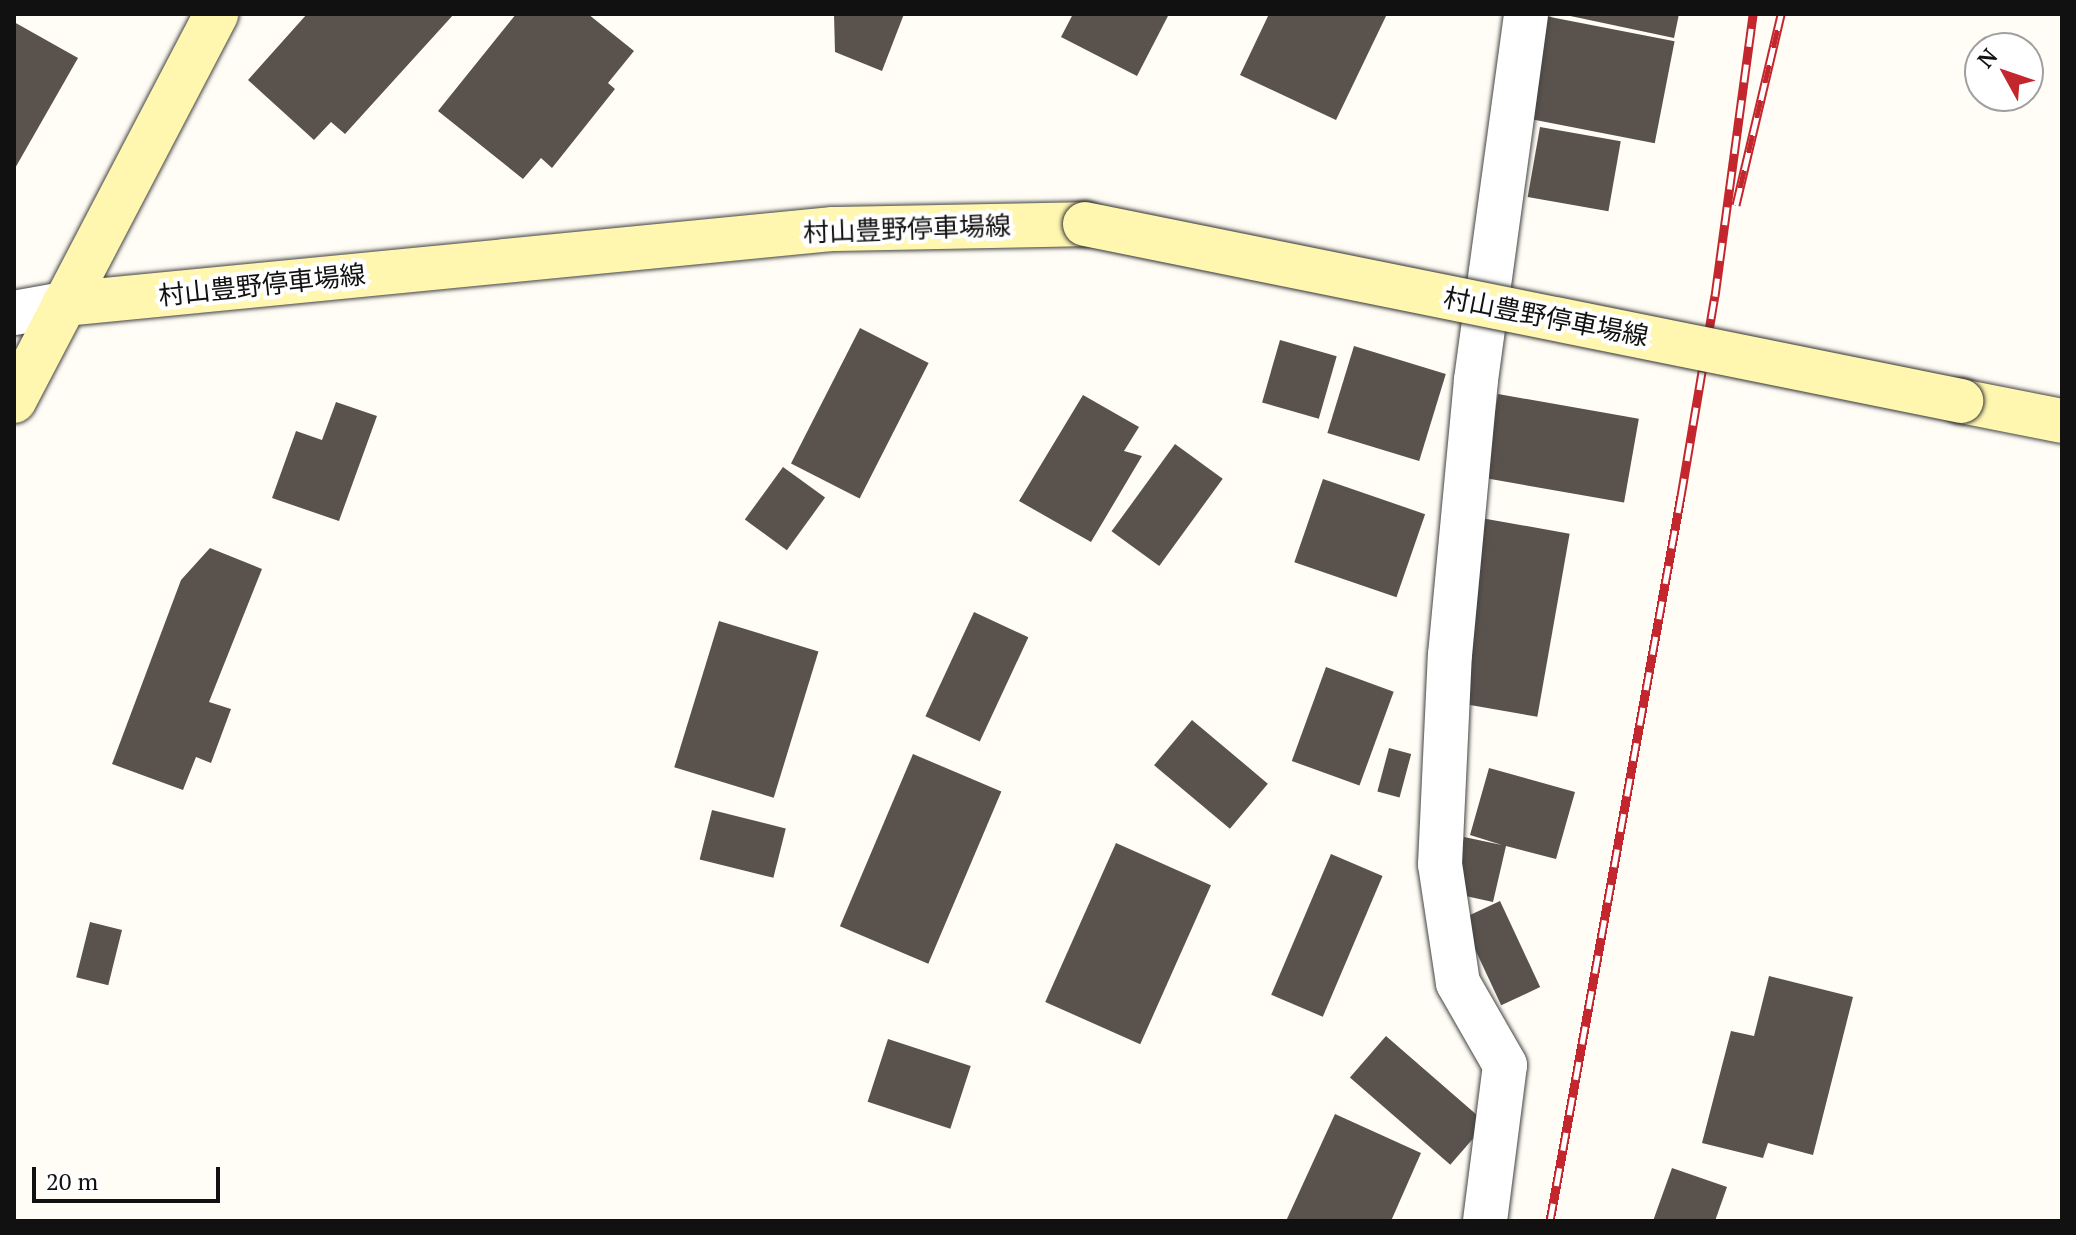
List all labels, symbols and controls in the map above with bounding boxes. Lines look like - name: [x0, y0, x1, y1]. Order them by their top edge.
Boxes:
- north arrow: [1964, 32, 2044, 112]
- text: N: [1970, 42, 2003, 73]
- street label: 村山豊野停車場線: [803, 210, 1011, 248]
- street label: 村山豊野停車場線: [157, 259, 367, 311]
- street label: 村山豊野停車場線: [1441, 282, 1651, 352]
- scale bar: [36, 1151, 224, 1201]
- text: 20 m: [46, 1165, 98, 1197]

